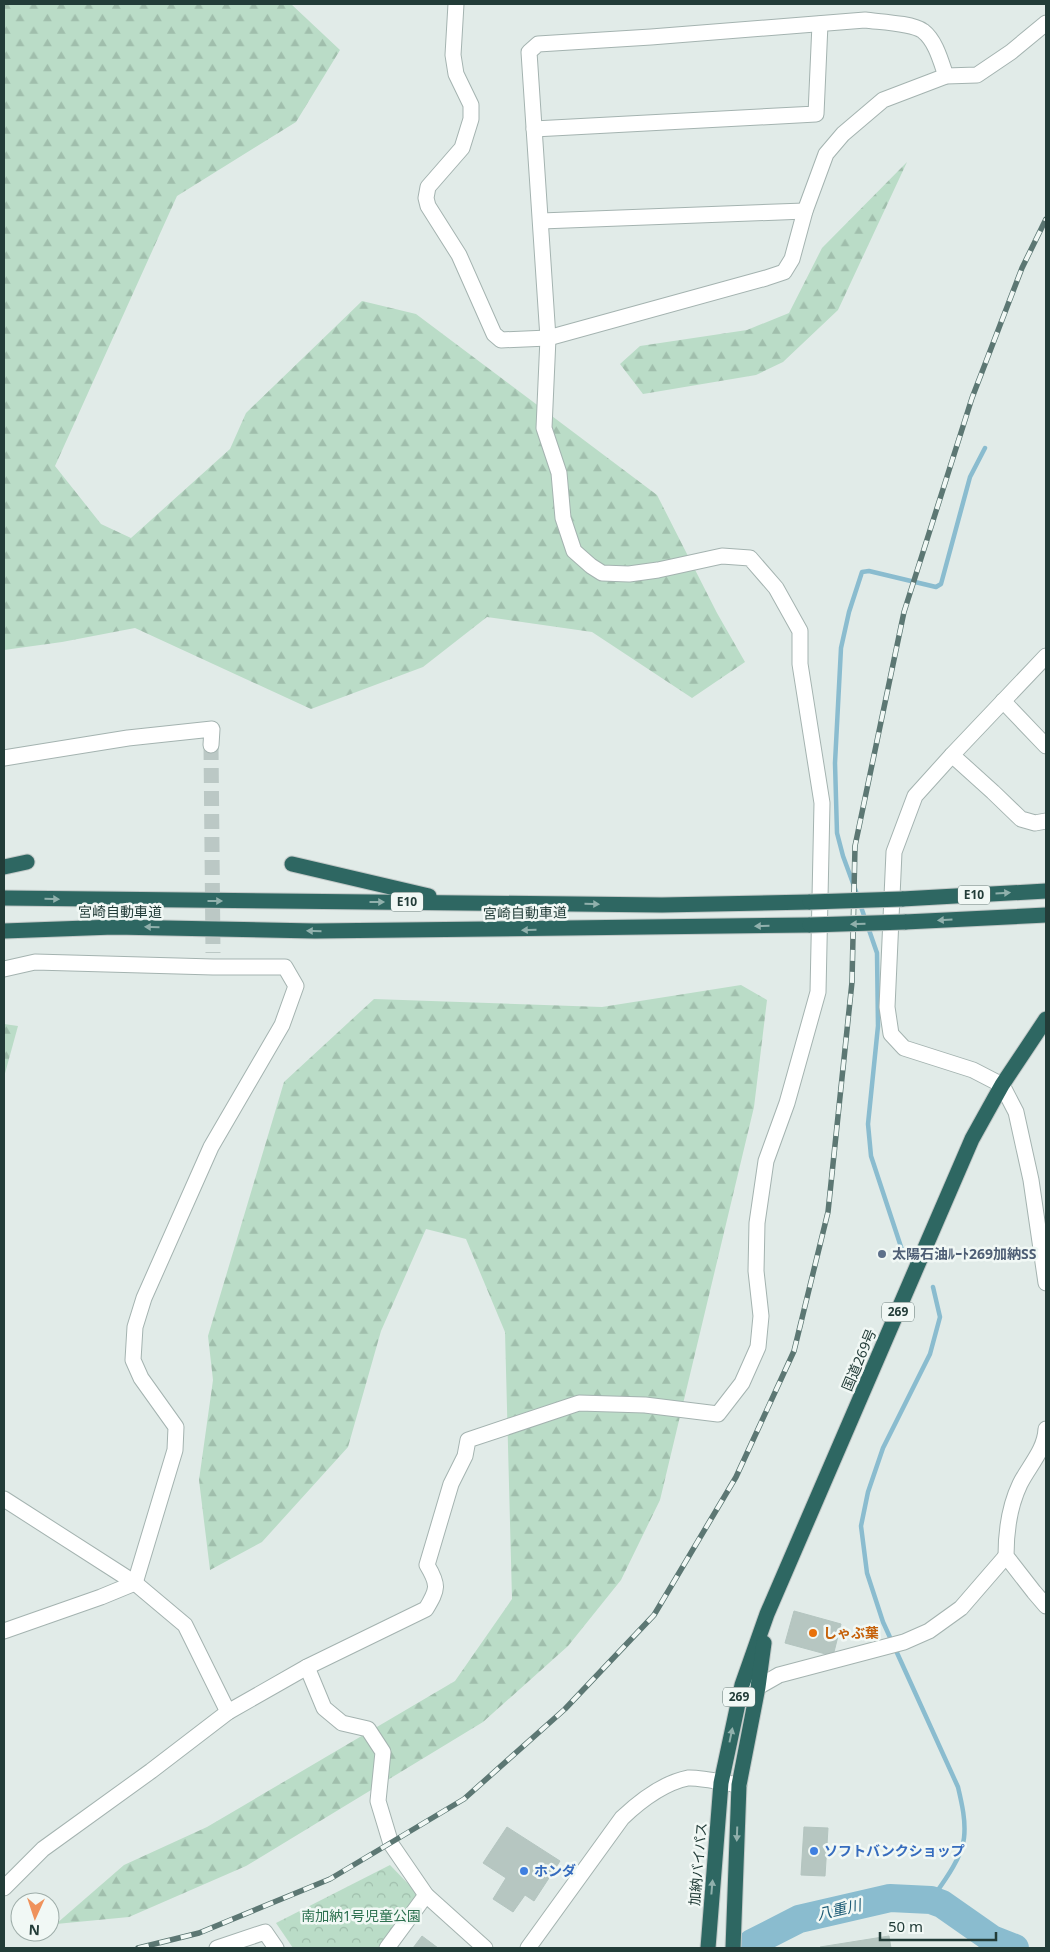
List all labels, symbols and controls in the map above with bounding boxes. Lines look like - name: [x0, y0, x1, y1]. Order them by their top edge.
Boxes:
- road number: E10: [958, 886, 990, 904]
- one-way arrow: [996, 889, 1012, 897]
- road number: E10: [391, 892, 423, 912]
- one-way arrow: [45, 895, 61, 903]
- one-way arrow: [207, 897, 223, 905]
- one-way arrow: [370, 898, 386, 906]
- one-way arrow: [585, 900, 601, 908]
- street label: 宮崎自動車道: [78, 902, 162, 921]
- street label: 宮崎自動車道: [483, 902, 567, 923]
- one-way arrow: [937, 916, 953, 924]
- one-way arrow: [849, 920, 865, 928]
- one-way arrow: [753, 922, 769, 930]
- one-way arrow: [143, 923, 159, 931]
- one-way arrow: [521, 926, 537, 934]
- one-way arrow: [306, 927, 322, 935]
- place label: 太陽石油ﾙｰﾄ269加納SS: [892, 1244, 1037, 1263]
- marker: 太陽石油ﾙｰﾄ269加納SS: [876, 1248, 888, 1260]
- road number: 269: [882, 1302, 914, 1321]
- street label: 国道269号: [837, 1326, 880, 1394]
- place label: しゃぶ葉: [823, 1623, 879, 1642]
- marker: しゃぶ葉: [807, 1627, 819, 1639]
- road number: 269: [723, 1688, 755, 1706]
- one-way arrow: [728, 1727, 736, 1743]
- street label: 加納バイパス: [684, 1821, 711, 1906]
- one-way arrow: [733, 1826, 741, 1842]
- place label: ソフトバンクショップ: [824, 1841, 965, 1860]
- marker: ソフトバンクショップ: [808, 1845, 820, 1857]
- place label: ホンダ: [534, 1861, 576, 1880]
- marker: ホンダ: [518, 1865, 530, 1877]
- one-way arrow: [708, 1879, 716, 1895]
- north arrow: [10, 1892, 60, 1942]
- water label: 八重川: [815, 1894, 865, 1924]
- park label: 南加納1号児童公園: [301, 1906, 421, 1925]
- scale bar: [880, 1910, 996, 1942]
- text: 50 m: [888, 1916, 923, 1936]
- text: N: [28, 1921, 40, 1940]

